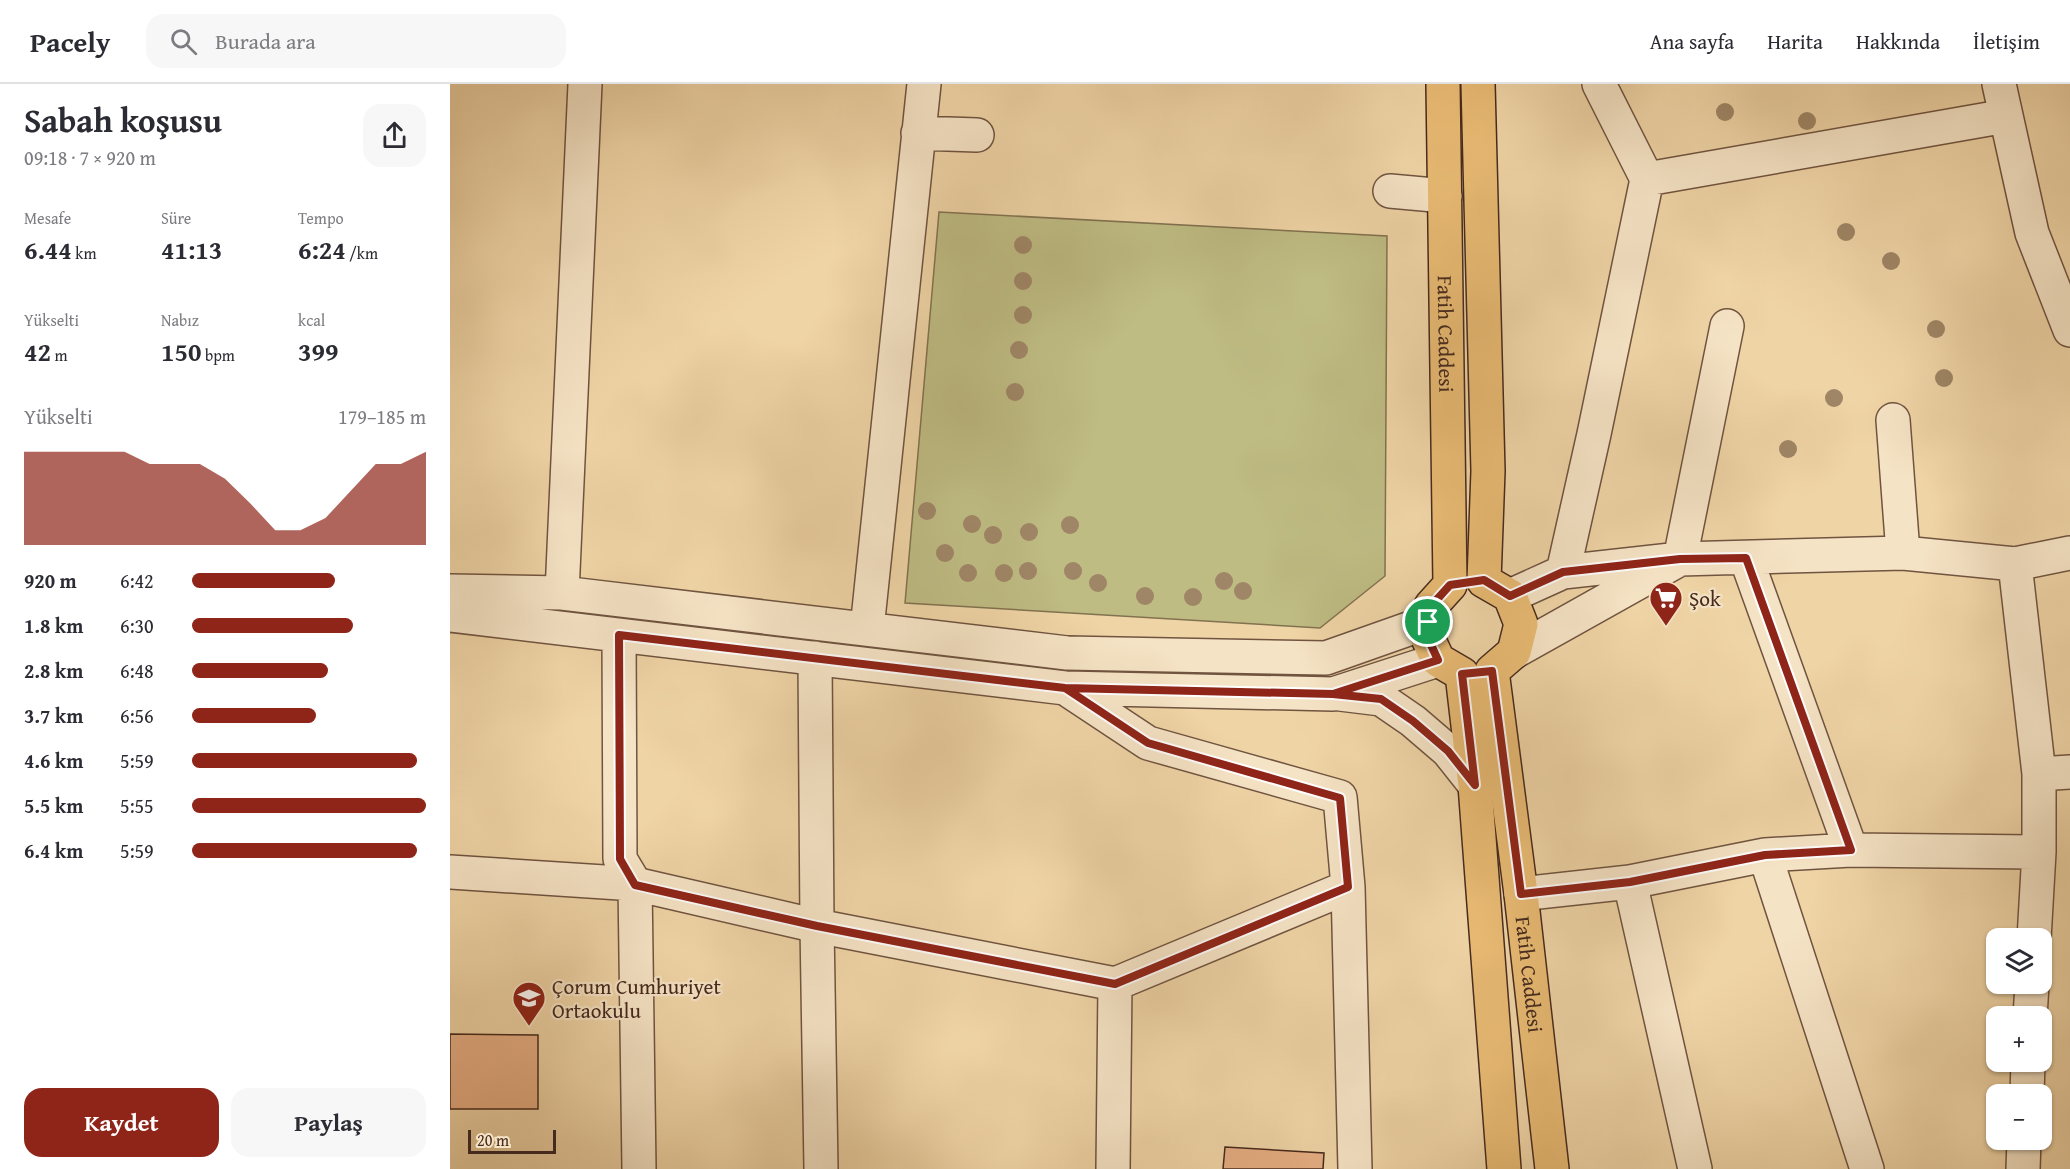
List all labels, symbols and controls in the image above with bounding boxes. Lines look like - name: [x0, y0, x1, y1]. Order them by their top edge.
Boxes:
- search box: [146, 14, 566, 68]
- text: Pacely: [30, 21, 110, 62]
- icon: search: [167, 25, 200, 58]
- text: Burada ara: [215, 25, 316, 57]
- text: Ana sayfa: [1650, 26, 1734, 57]
- text: Harita: [1767, 26, 1823, 57]
- text: Hakkında: [1856, 26, 1940, 57]
- text: İletişim: [1973, 26, 2040, 57]
- text: Sabah koşusu: [24, 96, 222, 144]
- button: share: [363, 104, 426, 167]
- text: 09:18 · 7 × 920 m: [24, 143, 156, 172]
- text: Mesafe: [24, 206, 71, 230]
- text: Süre: [161, 206, 191, 230]
- text: Tempo: [298, 206, 344, 230]
- text: 6.44: [24, 230, 72, 269]
- text: 41:13: [161, 230, 222, 269]
- text: 6:24: [298, 230, 346, 269]
- text: km: [72, 241, 96, 265]
- text: /km: [346, 241, 378, 265]
- street label: Fatih Caddesi: [1430, 275, 1463, 393]
- text: Yükselti: [24, 308, 79, 332]
- text: Nabız: [161, 308, 199, 332]
- text: kcal: [298, 308, 325, 332]
- text: 42: [24, 332, 51, 371]
- text: 150: [161, 332, 201, 371]
- text: 399: [298, 332, 338, 371]
- text: m: [51, 343, 68, 367]
- text: bpm: [201, 343, 235, 367]
- text: Yükselti: [24, 402, 93, 431]
- text: 179–185 m: [338, 402, 426, 431]
- text: 920 m: [24, 566, 77, 595]
- text: 6:42: [120, 566, 154, 595]
- supermarket icon: Şok: [1648, 580, 1684, 627]
- place label: Şok: [1689, 583, 1721, 614]
- pin: [1402, 596, 1453, 647]
- icon: arrive: [1411, 605, 1444, 638]
- text: 1.8 km: [24, 611, 83, 640]
- text: 6:30: [120, 611, 154, 640]
- text: 2.8 km: [24, 656, 83, 685]
- text: 6:48: [120, 656, 154, 685]
- text: 3.7 km: [24, 701, 83, 730]
- text: 6:56: [120, 701, 154, 730]
- text: 4.6 km: [24, 746, 83, 775]
- text: 5:59: [120, 746, 154, 775]
- text: 5.5 km: [24, 791, 83, 820]
- text: 5:55: [120, 791, 154, 820]
- text: 6.4 km: [24, 836, 83, 865]
- text: 5:59: [120, 836, 154, 865]
- street label: Fatih Caddesi: [1508, 914, 1552, 1034]
- map controls: [1986, 928, 2052, 1150]
- button: layers: [1986, 928, 2052, 994]
- place label: Çorum Cumhuriyet Ortaokulu: [552, 971, 721, 1026]
- school or university icon: Çorum Cumhuriyet Ortaokulu: [511, 980, 547, 1027]
- button: +: [1986, 1006, 2052, 1072]
- button: −: [1986, 1084, 2052, 1150]
- button: Kaydet: [24, 1088, 219, 1157]
- button: Paylaş: [231, 1088, 426, 1157]
- scale bar: [468, 1127, 556, 1154]
- text: 20 m: [477, 1128, 509, 1152]

